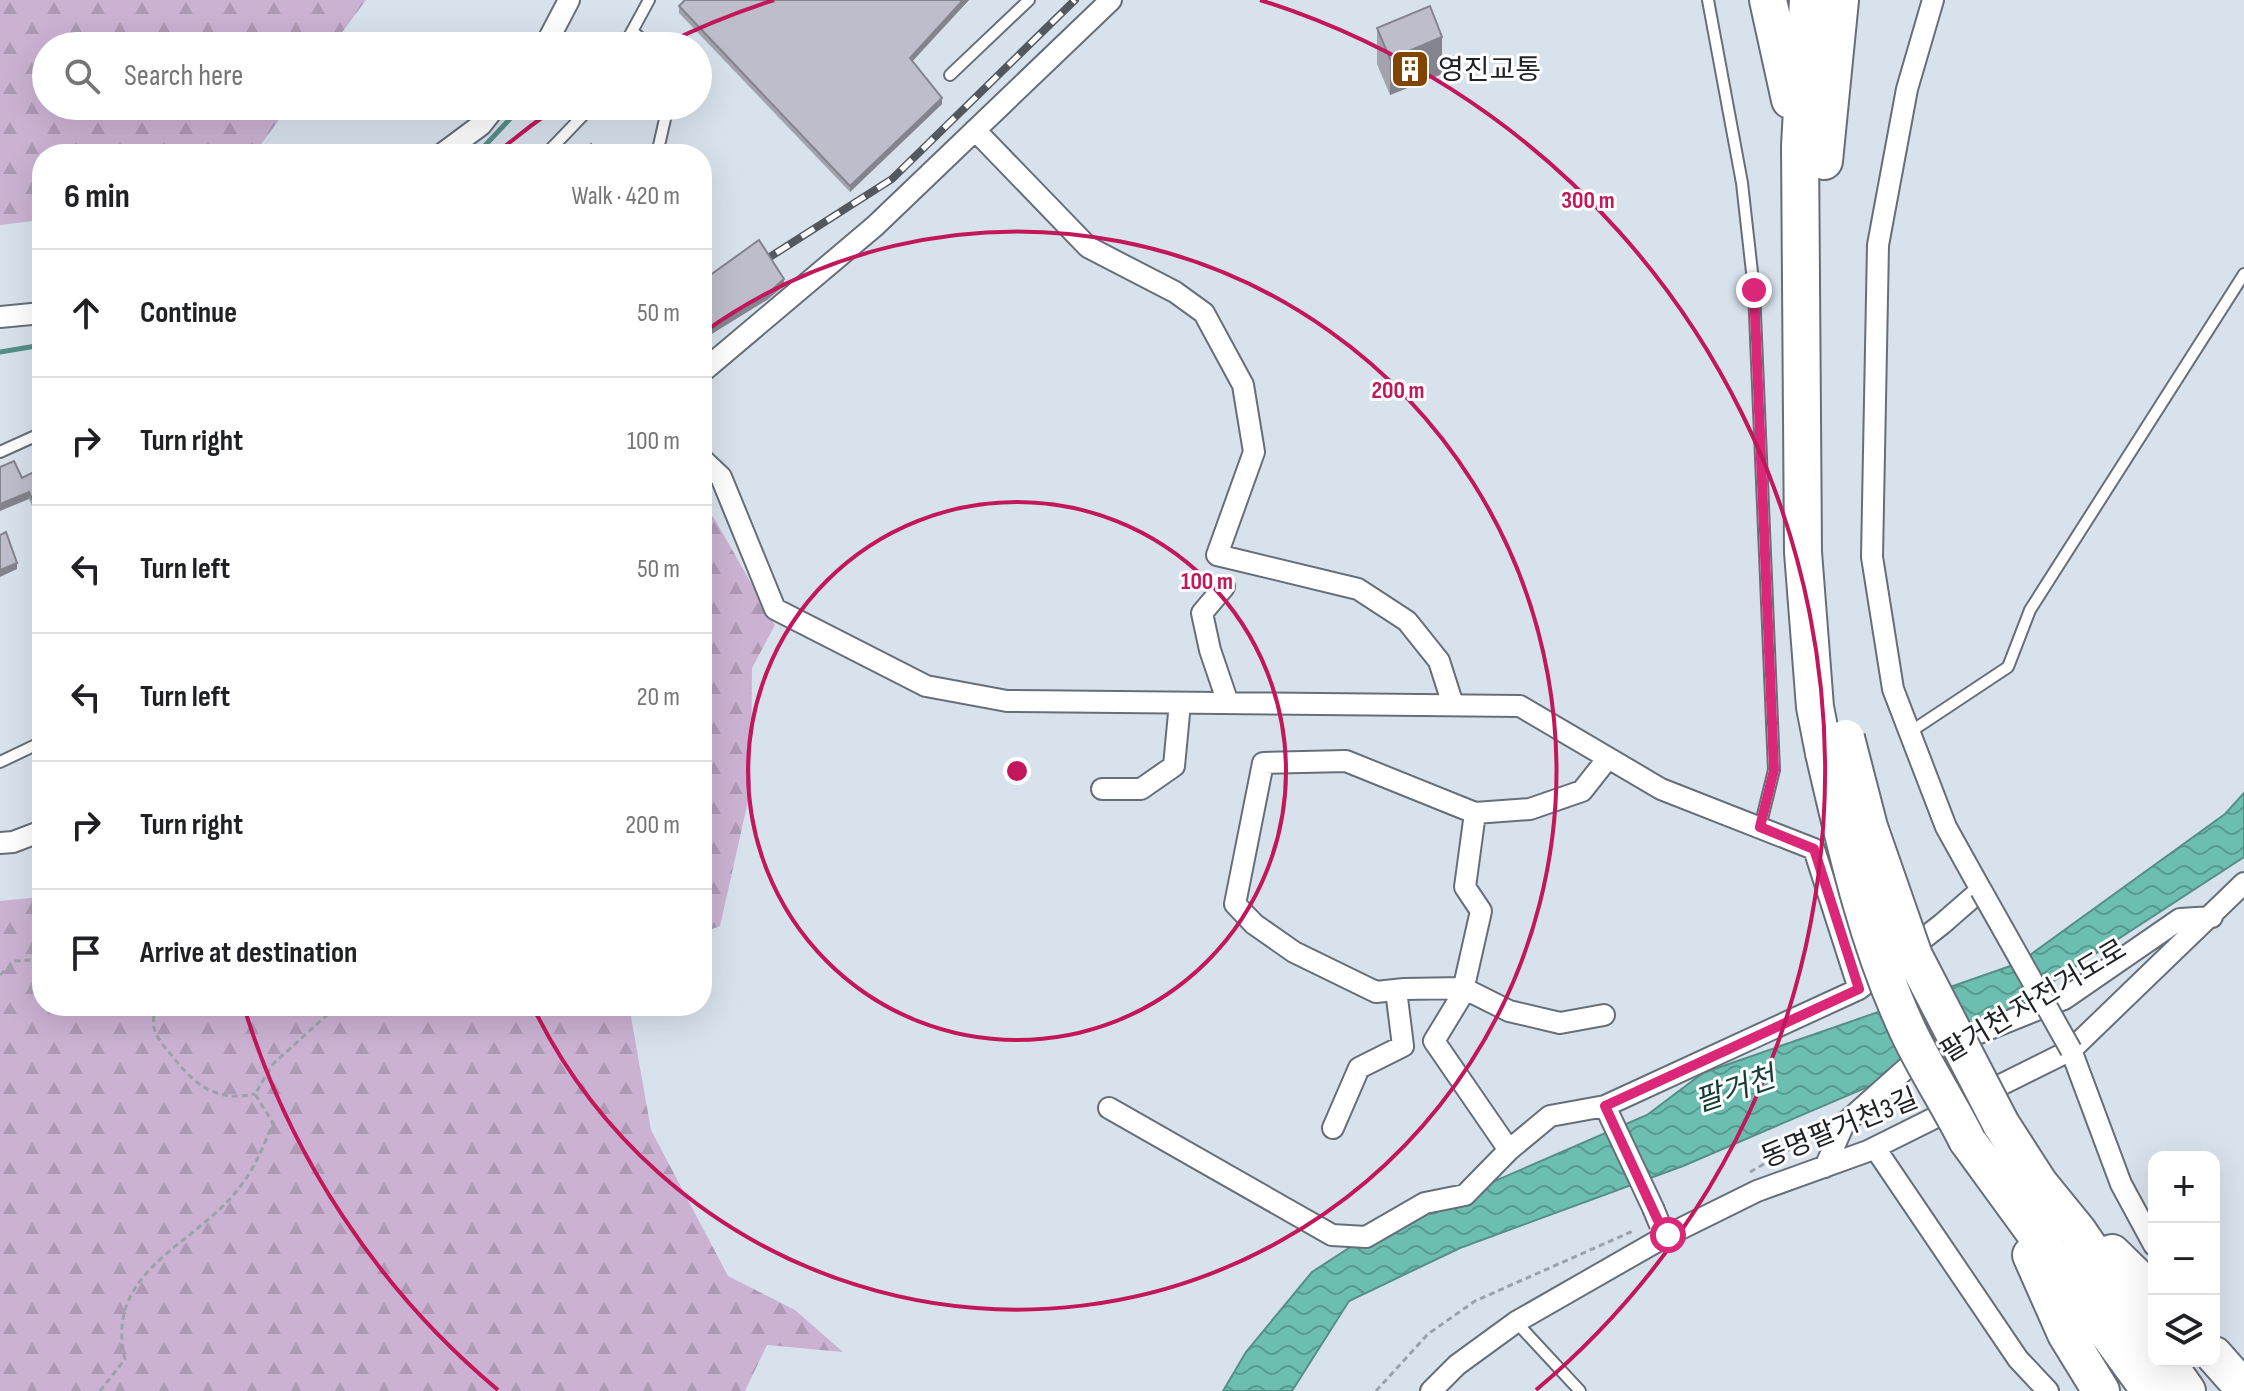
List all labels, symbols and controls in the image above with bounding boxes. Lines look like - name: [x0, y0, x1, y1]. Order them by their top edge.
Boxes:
- search box: [32, 32, 712, 120]
- building icon: 영진교통: [1389, 48, 1431, 90]
- icon: search: [60, 54, 104, 98]
- place label: 영진교통: [1438, 54, 1541, 87]
- text: Search here: [124, 58, 243, 94]
- text: 6 min: [64, 176, 130, 217]
- text: Walk · 420 m: [571, 181, 680, 212]
- text: 300 m: [1561, 186, 1615, 215]
- route end: [1736, 272, 1772, 308]
- icon: ahead: [64, 291, 108, 335]
- text: Continue: [140, 295, 237, 331]
- text: 50 m: [637, 298, 680, 329]
- text: 200 m: [1371, 376, 1425, 405]
- icon: right: [64, 419, 108, 463]
- text: Turn right: [140, 423, 243, 459]
- text: 100 m: [627, 426, 680, 457]
- icon: left: [64, 547, 108, 591]
- text: Turn left: [140, 551, 230, 587]
- text: 50 m: [637, 554, 680, 585]
- text: 100 m: [1181, 567, 1233, 596]
- icon: left: [64, 675, 108, 719]
- text: Turn left: [140, 679, 230, 715]
- text: 20 m: [637, 682, 680, 713]
- centre of rings: [1003, 757, 1031, 785]
- icon: right: [64, 803, 108, 847]
- text: Turn right: [140, 807, 243, 843]
- text: 200 m: [625, 810, 680, 841]
- icon: arrive: [64, 931, 108, 975]
- street label: 팔거천 자전거도로: [1935, 933, 2133, 1070]
- text: Arrive at destination: [140, 935, 357, 971]
- water label: 팔거천: [1690, 1058, 1784, 1120]
- street label: 동명팔거천3길: [1756, 1082, 1923, 1175]
- map controls: [2148, 1151, 2220, 1367]
- button: +: [2148, 1151, 2220, 1223]
- route start: [1650, 1217, 1686, 1253]
- button: −: [2148, 1223, 2220, 1295]
- button: layers: [2148, 1295, 2220, 1367]

